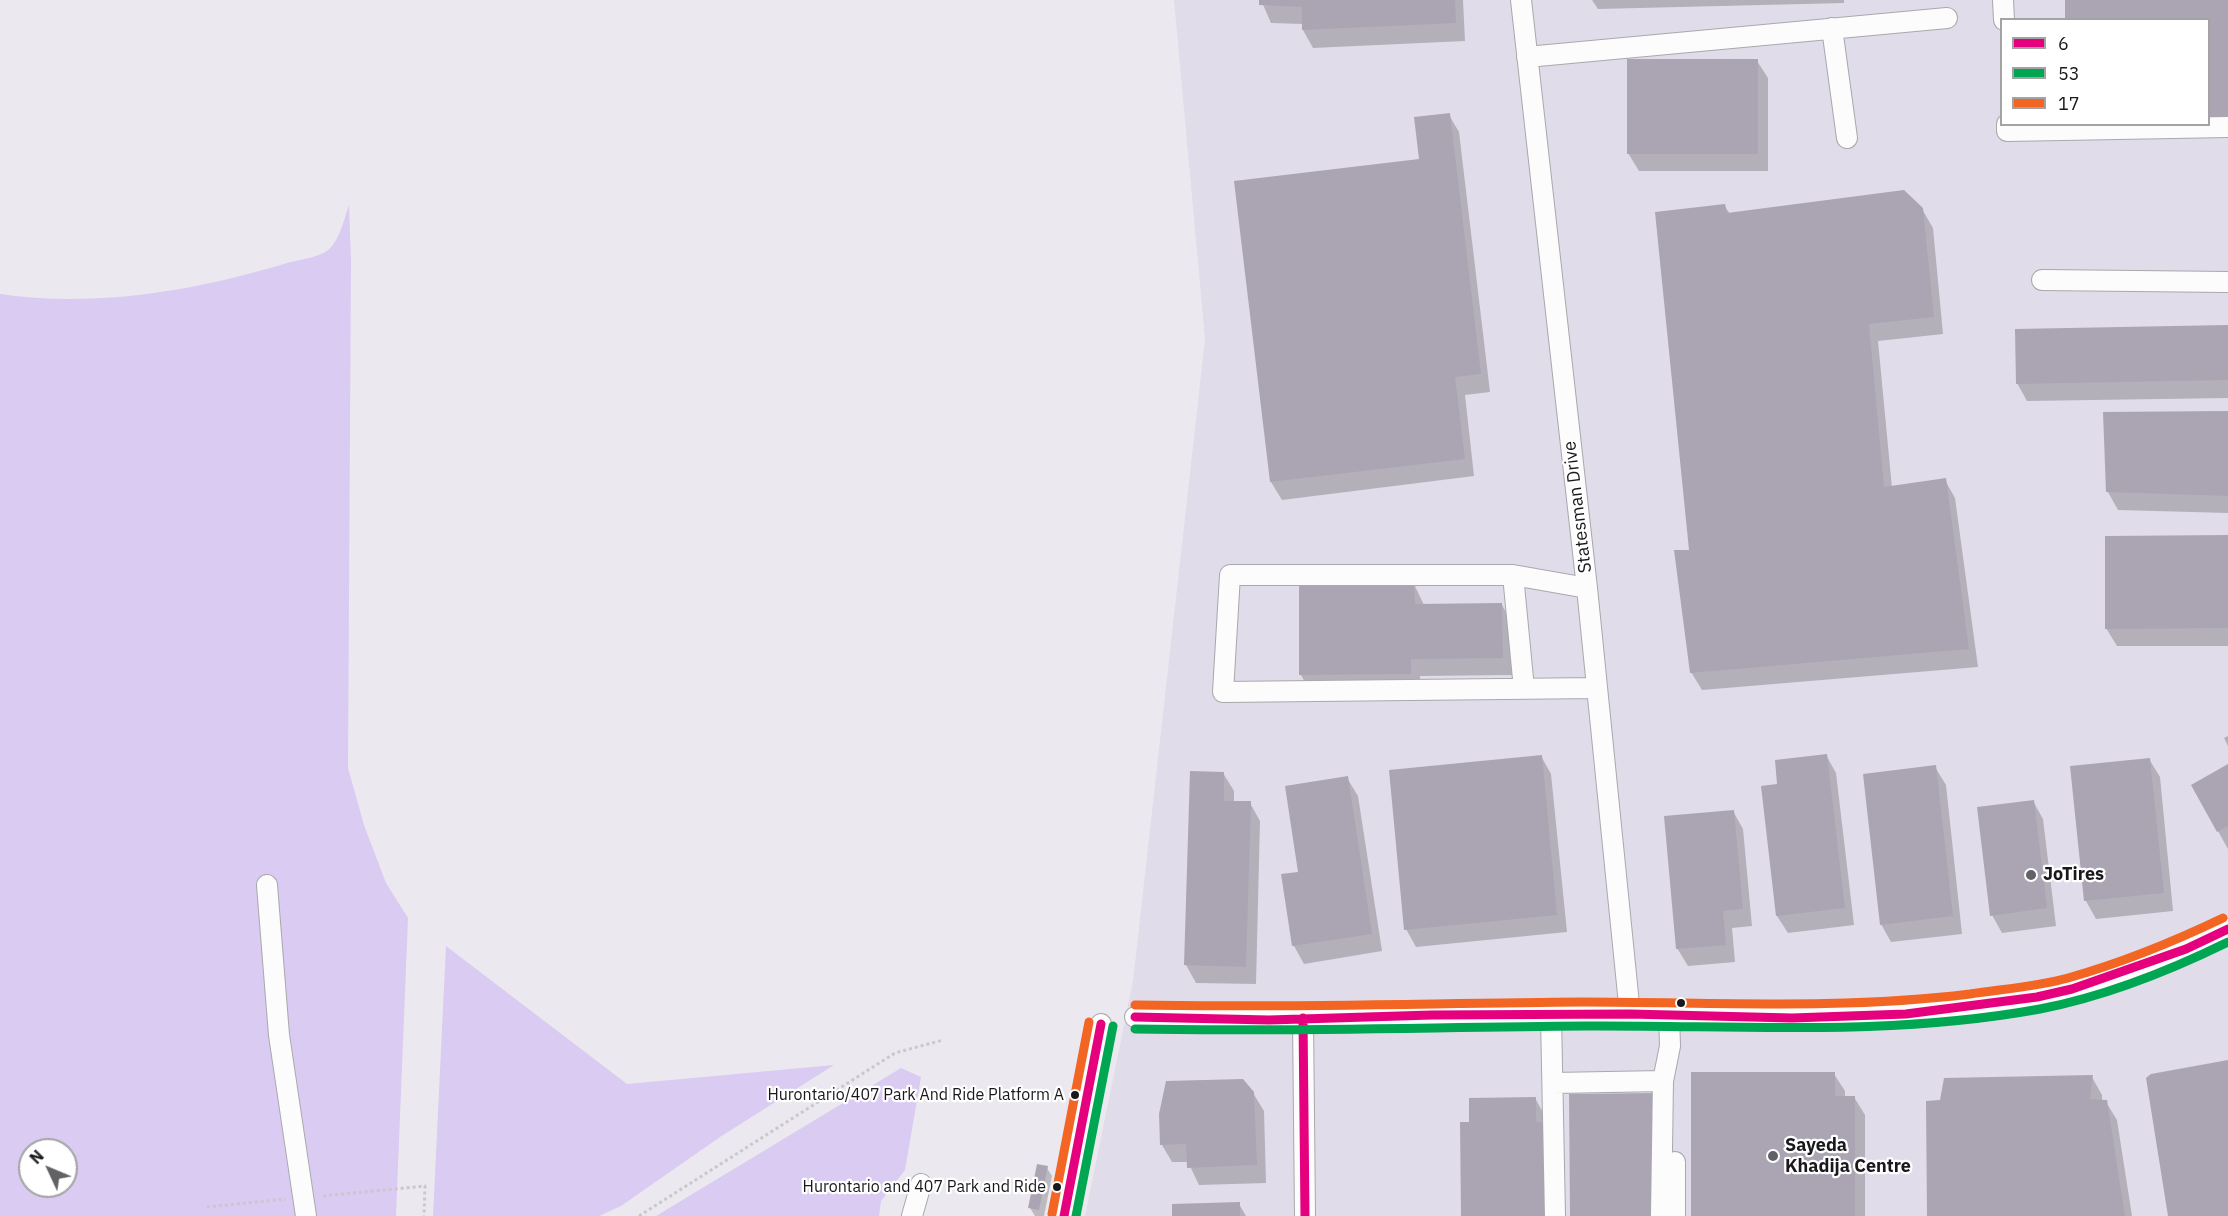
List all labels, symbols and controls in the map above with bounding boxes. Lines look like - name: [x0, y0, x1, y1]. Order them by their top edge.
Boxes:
- legend: [2000, 18, 2210, 126]
- text: 6: [2058, 32, 2069, 55]
- text: 53: [2058, 62, 2080, 85]
- text: 17: [2058, 92, 2080, 115]
- street label: Statesman Drive: [1559, 440, 1597, 574]
- place label: JoTires: [2043, 864, 2104, 886]
- marker: JoTires: [2024, 868, 2038, 882]
- unlabelled marker: [1675, 997, 1687, 1009]
- place label: Hurontario/407 Park And Ride Platform A: [767, 1085, 1064, 1105]
- marker: Hurontario/407 Park And Ride Platform A: [1069, 1089, 1081, 1101]
- place label: Sayeda Khadija Centre: [1785, 1135, 1911, 1178]
- north arrow: [18, 1138, 78, 1198]
- text: N: [25, 1146, 48, 1168]
- marker: Sayeda Khadija Centre: [1766, 1149, 1780, 1163]
- place label: Hurontario and 407 Park and Ride: [803, 1177, 1046, 1197]
- marker: Hurontario and 407 Park and Ride: [1051, 1181, 1063, 1193]

